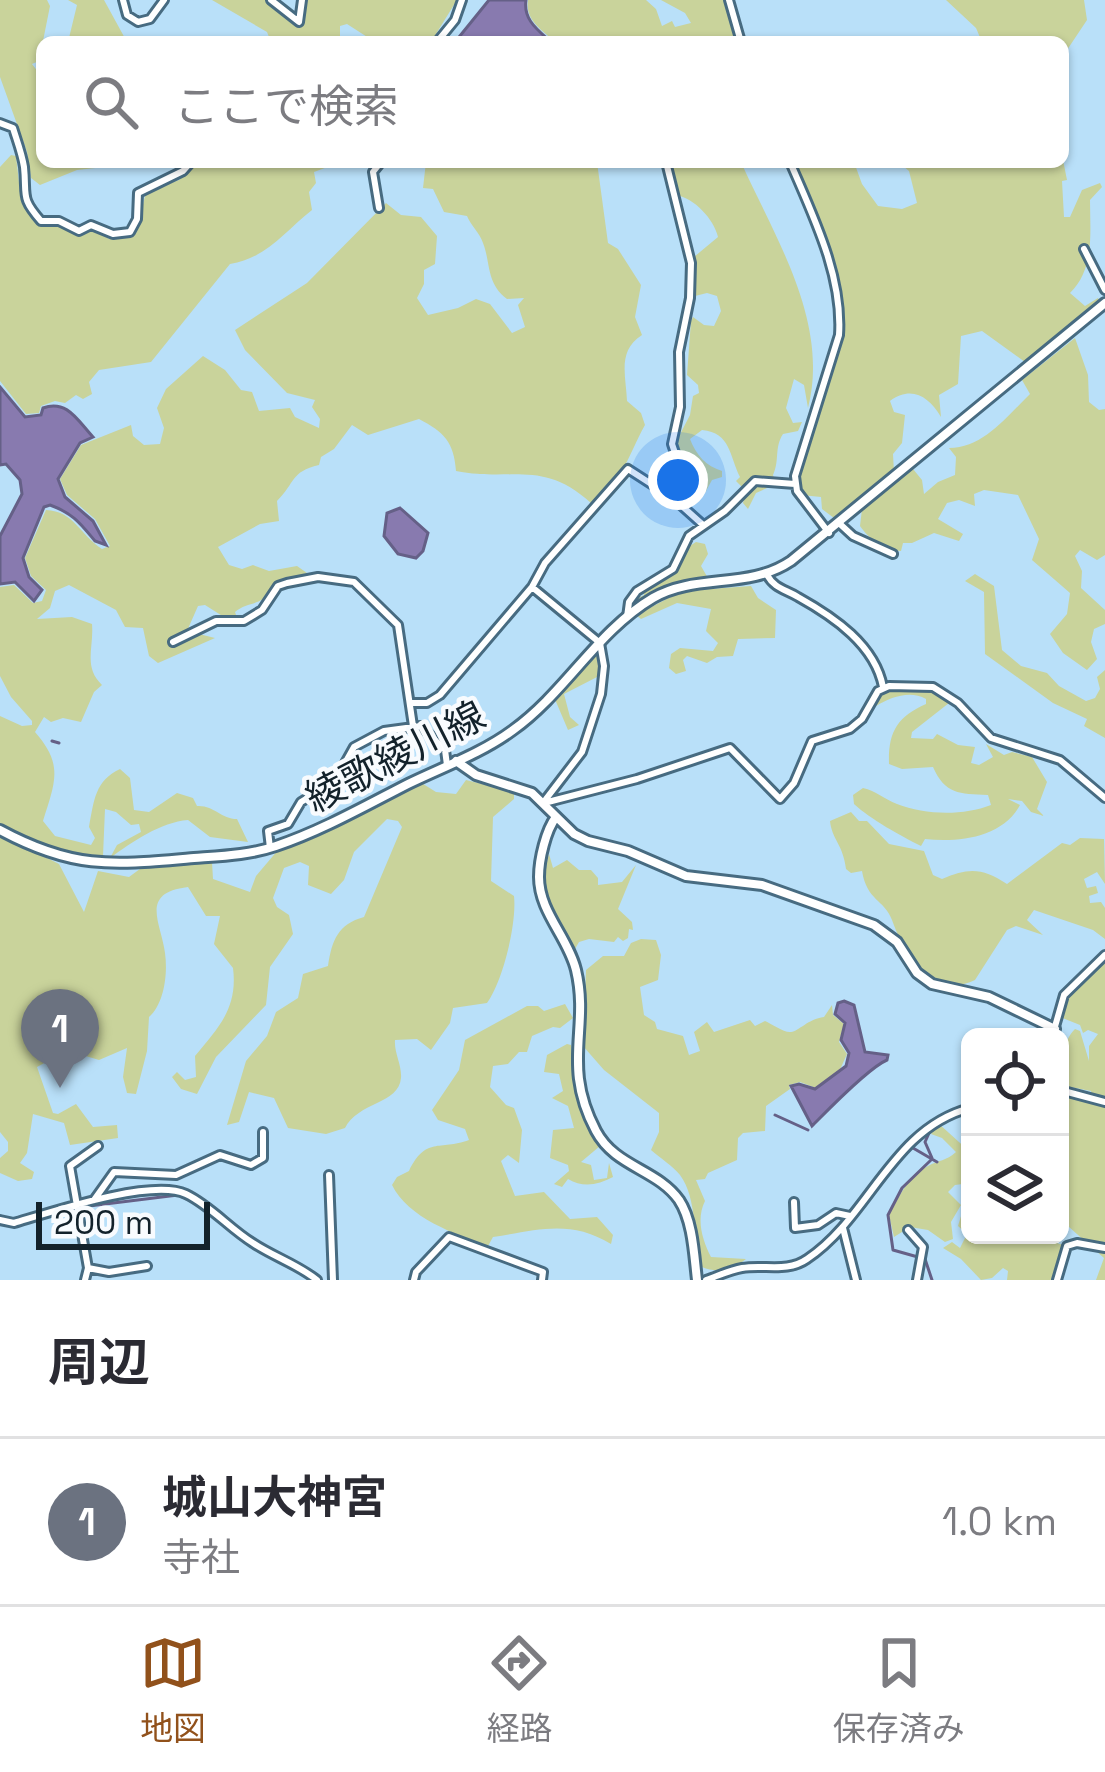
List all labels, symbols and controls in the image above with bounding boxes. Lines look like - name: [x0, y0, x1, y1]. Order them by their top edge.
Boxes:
- search box: [36, 36, 1069, 168]
- icon: search: [78, 69, 144, 135]
- text: ここで検索: [174, 78, 399, 135]
- your location: [648, 450, 708, 510]
- street label: 綾歌綾川線: [297, 690, 493, 823]
- pin: 1: [21, 989, 99, 1088]
- map controls: [961, 1028, 1069, 1244]
- button: locate: [961, 1028, 1069, 1136]
- button: layers: [961, 1136, 1069, 1244]
- scale bar: [36, 1196, 210, 1249]
- text: 200 m: [54, 1202, 153, 1244]
- text: 周辺: [48, 1330, 150, 1395]
- text: 城山大神宮: [162, 1469, 387, 1526]
- text: 1: [78, 1497, 96, 1546]
- text: 1.0 km: [942, 1497, 1057, 1546]
- text: 寺社: [162, 1533, 240, 1582]
- tab: 地図: [140, 1630, 206, 1750]
- tab: 経路: [486, 1630, 552, 1750]
- tab: 保存済み: [833, 1630, 965, 1750]

